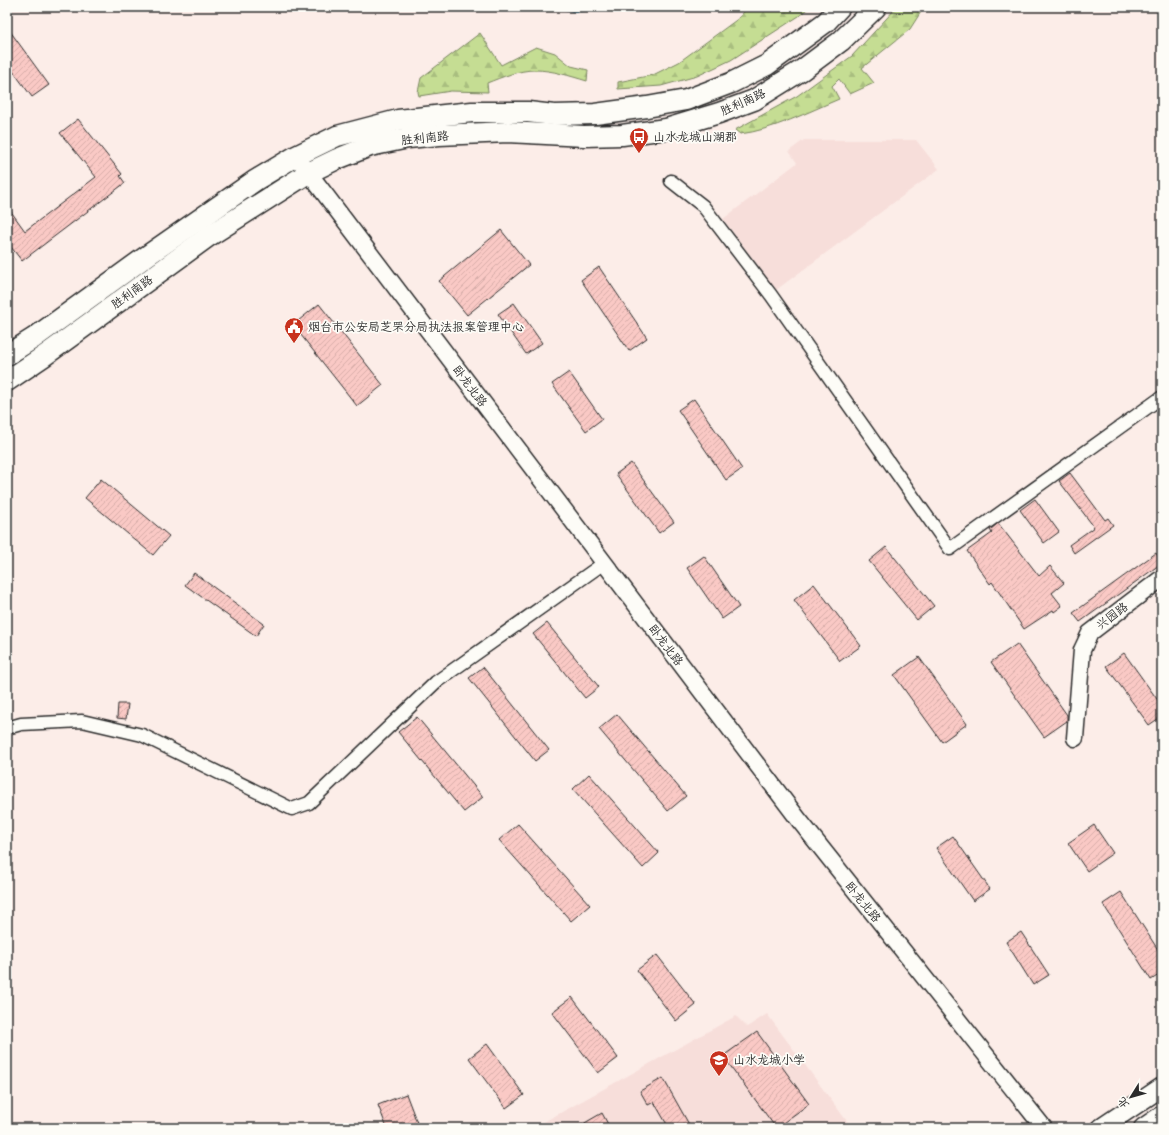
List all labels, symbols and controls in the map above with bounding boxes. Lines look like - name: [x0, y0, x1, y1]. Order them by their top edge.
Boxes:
- street label: 胜利南路: [717, 85, 769, 120]
- bus stop icon: 山水龙城山湖郡: [628, 126, 650, 154]
- street label: 胜利南路: [399, 128, 450, 150]
- place label: 山水龙城山湖郡: [653, 129, 737, 146]
- street label: 胜利南路: [107, 271, 157, 314]
- public building icon: 烟台市公安局芝罘分局执法报案管理中心: [283, 316, 305, 344]
- place label: 烟台市公安局芝罘分局执法报案管理中心: [308, 319, 524, 336]
- street label: 卧龙北路: [448, 362, 491, 411]
- street label: 兴园路: [1093, 599, 1132, 634]
- street label: 卧龙北路: [644, 621, 687, 670]
- street label: 卧龙北路: [841, 878, 884, 926]
- school or university icon: 山水龙城小学: [708, 1049, 730, 1077]
- place label: 山水龙城小学: [733, 1052, 805, 1069]
- north arrow: [1111, 1077, 1151, 1117]
- text: 北: [1114, 1094, 1133, 1112]

